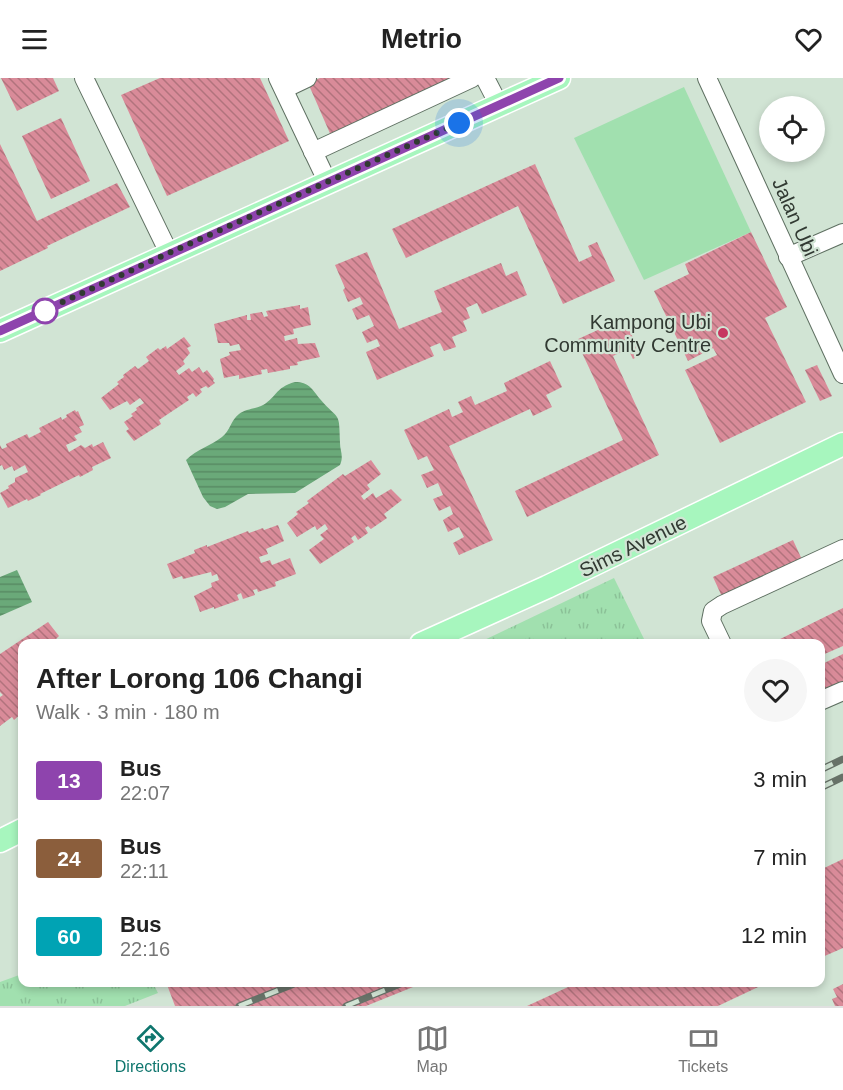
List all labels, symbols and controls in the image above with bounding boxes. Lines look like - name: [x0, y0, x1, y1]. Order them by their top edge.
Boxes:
- icon: menu: [18, 23, 51, 56]
- icon: heart: [792, 23, 825, 56]
- text: Metrio: [381, 24, 462, 54]
- map controls: [759, 96, 825, 162]
- button: locate: [759, 96, 825, 162]
- your location: [444, 108, 474, 138]
- street label: Jalan Ubi: [768, 174, 822, 260]
- unlabelled marker: [32, 298, 58, 324]
- place label: Kampong Ubi Community Centre: [544, 311, 711, 356]
- marker: Kampong Ubi Community Centre: [716, 326, 730, 340]
- street label: Sims Avenue: [576, 511, 690, 581]
- button: heart: [744, 659, 807, 722]
- text: After Lorong 106 Changi: [36, 663, 363, 694]
- text: Walk · 3 min · 180 m: [36, 701, 220, 723]
- text: Bus: [120, 756, 162, 781]
- text: 3 min: [753, 767, 807, 792]
- text: 13: [57, 769, 81, 792]
- text: 22:07: [120, 782, 170, 804]
- text: Bus: [120, 834, 162, 859]
- text: 7 min: [753, 845, 807, 870]
- text: 24: [57, 847, 81, 870]
- text: 22:11: [120, 860, 169, 882]
- text: Bus: [120, 912, 162, 937]
- text: 12 min: [741, 923, 807, 948]
- text: 60: [57, 925, 81, 948]
- text: 22:16: [120, 938, 170, 960]
- tab: Directions: [115, 1022, 186, 1076]
- tab: Map: [416, 1022, 449, 1076]
- tab: Tickets: [678, 1022, 728, 1076]

